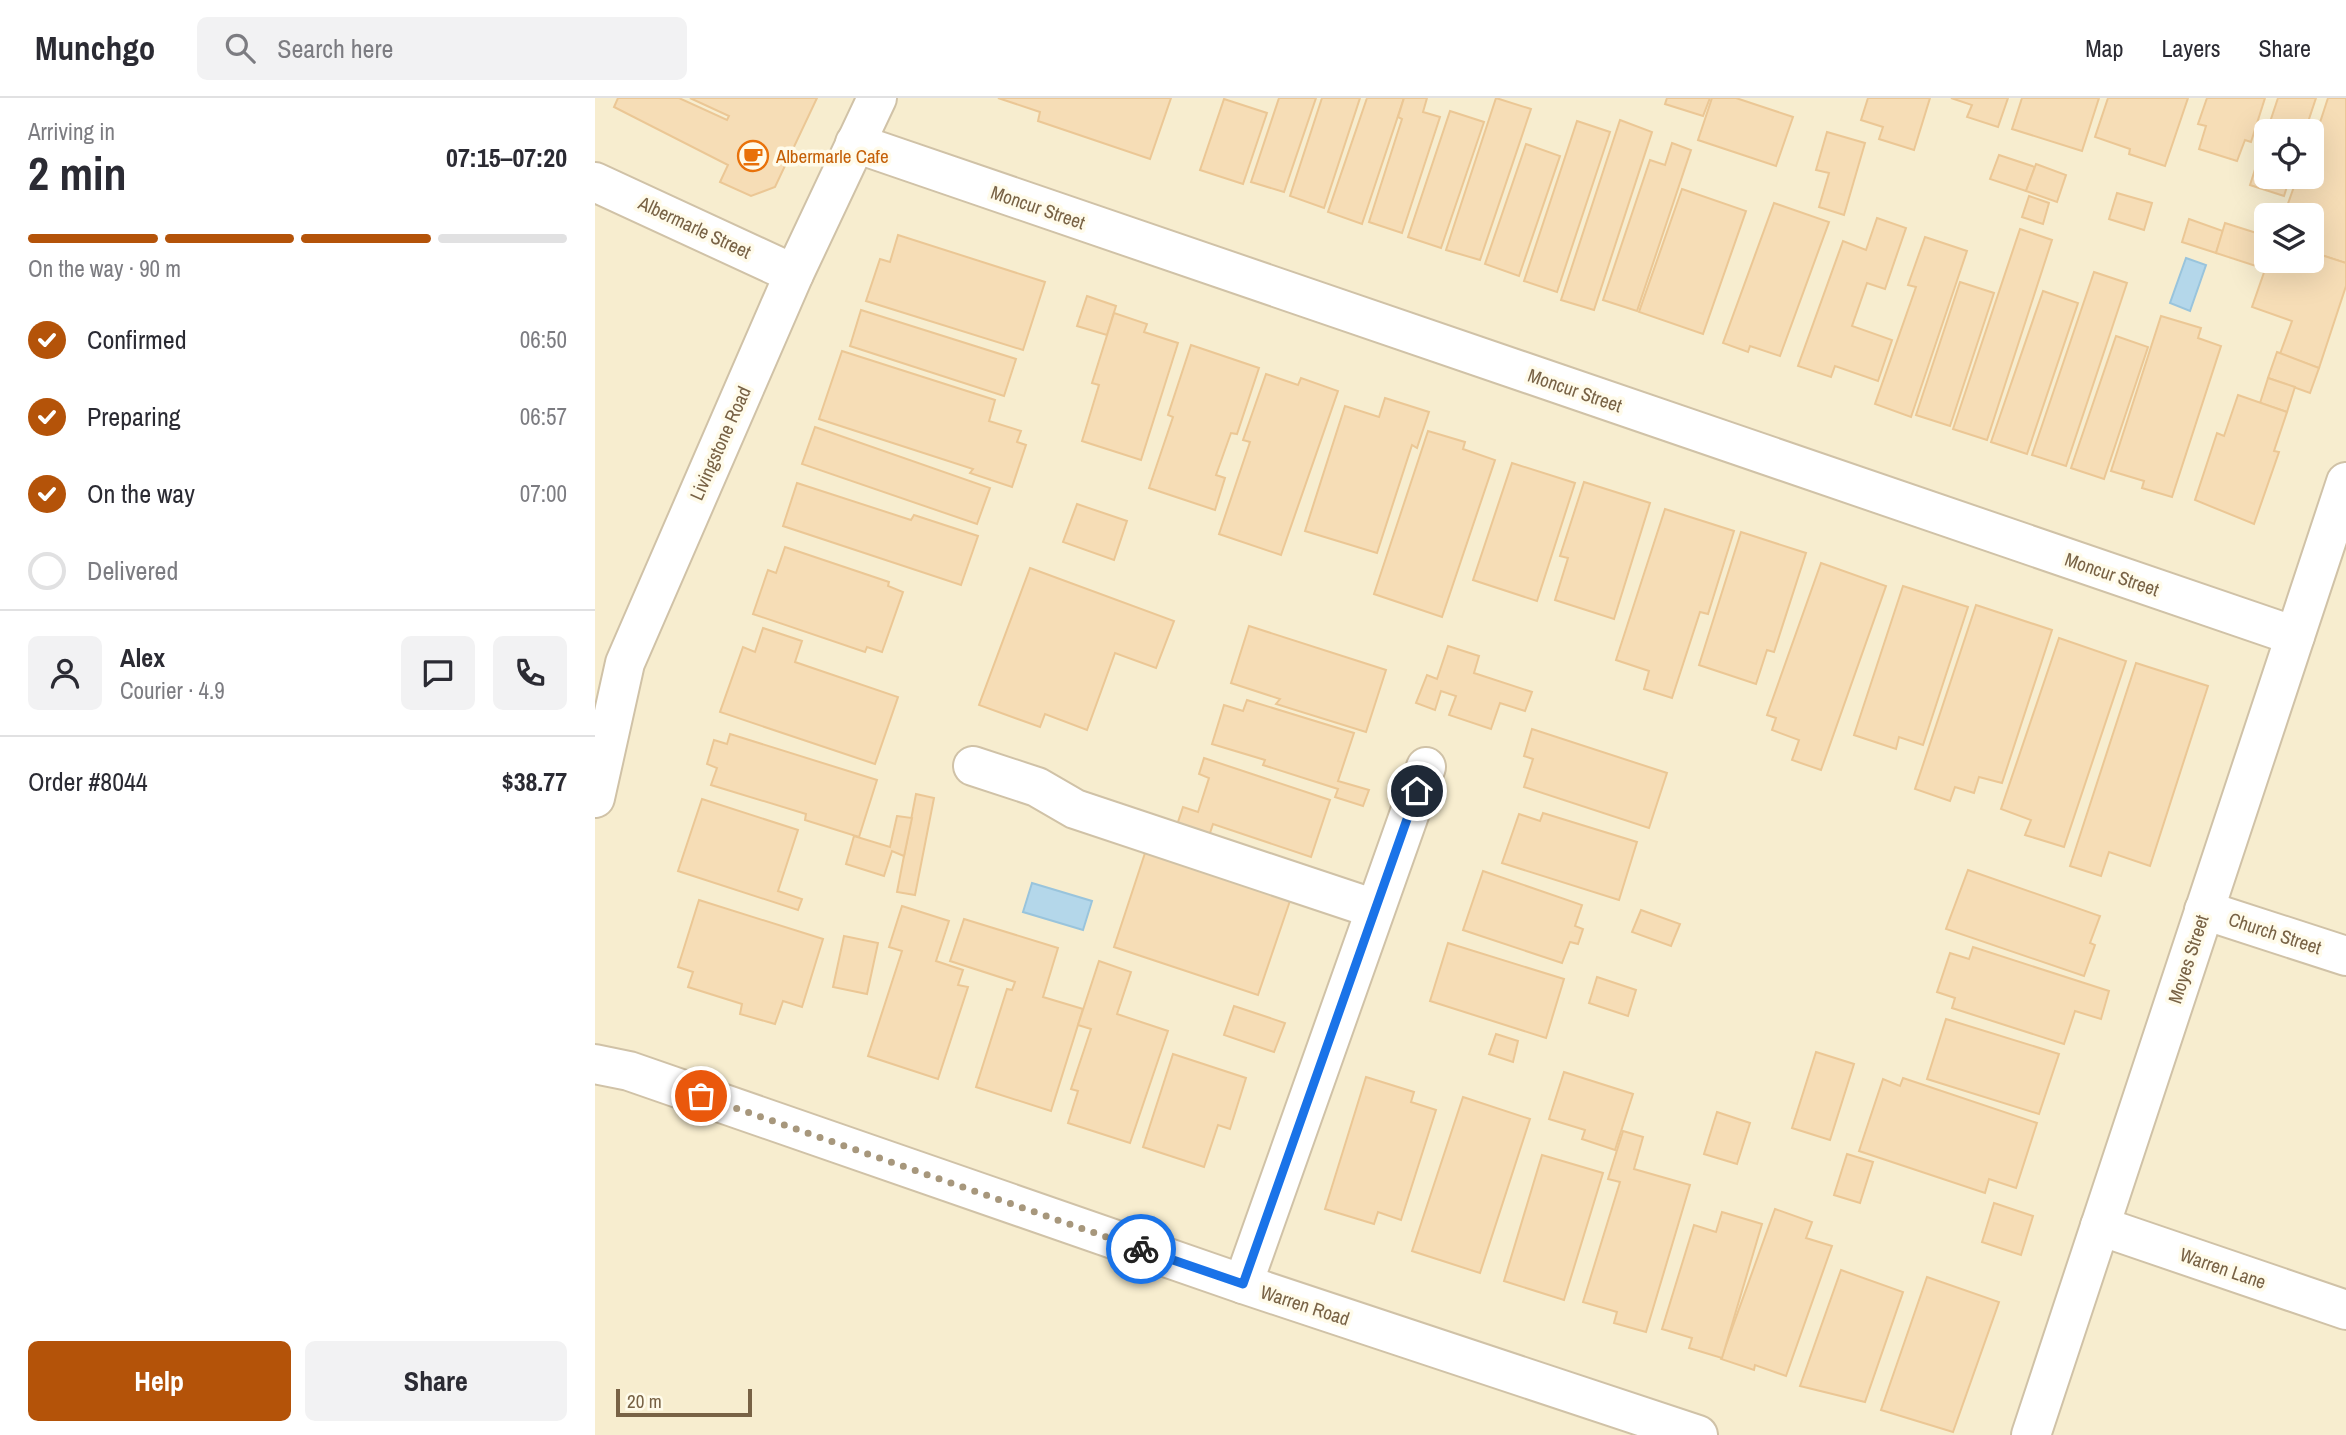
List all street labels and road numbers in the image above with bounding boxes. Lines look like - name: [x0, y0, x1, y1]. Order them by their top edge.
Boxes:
- street label: Moncur Street: [988, 179, 1089, 235]
- street label: Albermarle Street: [634, 189, 756, 265]
- street label: Moncur Street: [1525, 362, 1626, 418]
- street label: Livingstone Road: [683, 382, 757, 504]
- street label: Moncur Street: [2062, 546, 2163, 602]
- street label: Church Street: [2225, 906, 2325, 960]
- street label: Moyes Street: [2161, 911, 2215, 1007]
- street label: Warren Lane: [2176, 1241, 2270, 1295]
- street label: Warren Road: [1257, 1278, 1353, 1332]

